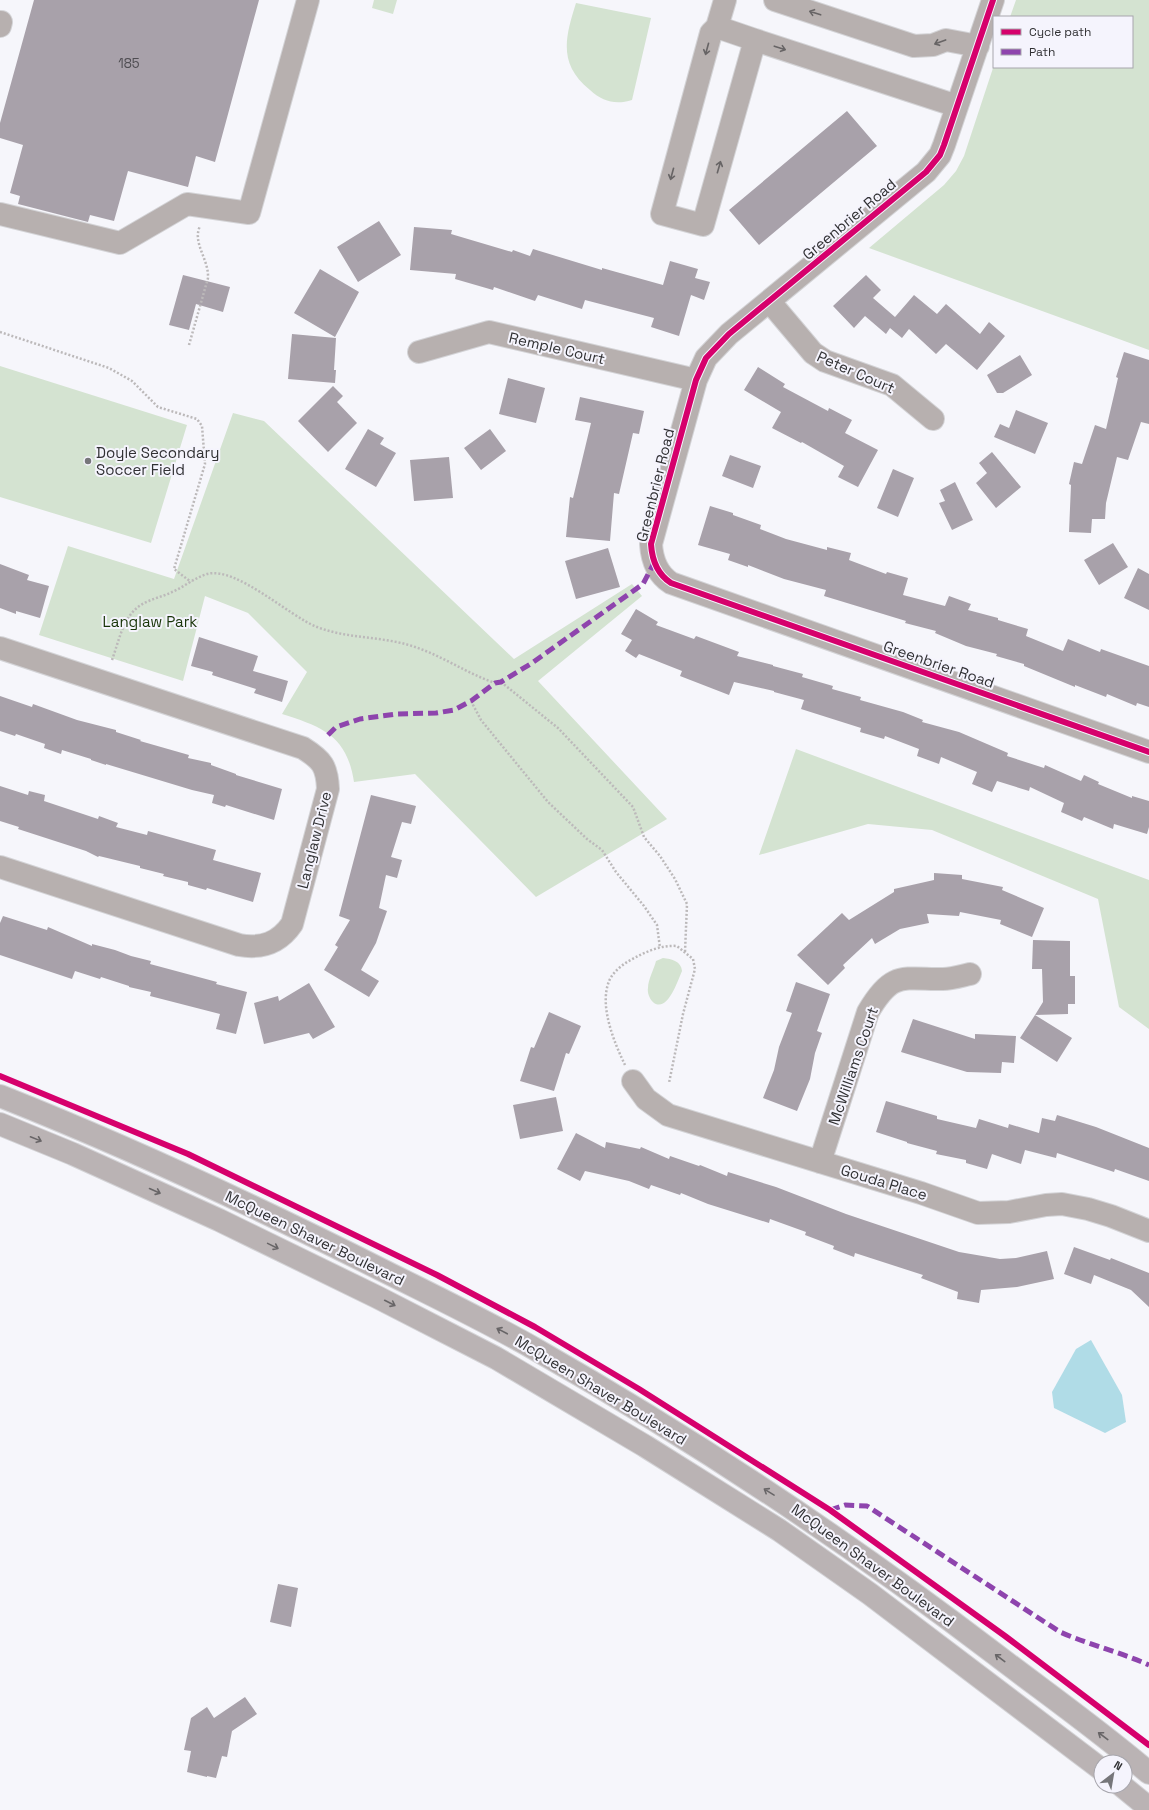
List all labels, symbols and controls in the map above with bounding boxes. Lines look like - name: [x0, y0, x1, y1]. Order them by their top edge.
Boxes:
- one-way arrow: [809, 9, 822, 16]
- legend: [993, 16, 1133, 68]
- text: Cycle path: [1029, 24, 1091, 40]
- one-way arrow: [934, 39, 946, 47]
- one-way arrow: [703, 42, 710, 55]
- text: Path: [1029, 44, 1055, 60]
- one-way arrow: [773, 45, 786, 52]
- house number: 185: [118, 55, 140, 72]
- one-way arrow: [716, 160, 723, 173]
- one-way arrow: [668, 168, 676, 181]
- street label: Greenbrier Road: [798, 174, 900, 264]
- street label: Remple Court: [507, 328, 607, 368]
- street label: Peter Court: [814, 346, 898, 398]
- street label: Greenbrier Road: [632, 426, 678, 544]
- place label: Doyle Secondary Soccer Field: [96, 443, 219, 479]
- marker: Doyle Secondary Soccer Field: [83, 456, 93, 466]
- park label: Langlaw Park: [103, 612, 197, 631]
- street label: Greenbrier Road: [881, 636, 997, 692]
- street label: Langlaw Drive: [293, 789, 335, 891]
- street label: McWilliams Court: [824, 1004, 882, 1128]
- one-way arrow: [30, 1136, 42, 1143]
- street label: Gouda Place: [838, 1160, 930, 1204]
- street label: McQueen Shaver Boulevard: [222, 1186, 408, 1290]
- one-way arrow: [149, 1188, 161, 1195]
- one-way arrow: [267, 1243, 279, 1250]
- one-way arrow: [383, 1300, 395, 1308]
- one-way arrow: [496, 1327, 508, 1334]
- street label: McQueen Shaver Boulevard: [512, 1331, 690, 1449]
- one-way arrow: [764, 1488, 775, 1496]
- street label: McQueen Shaver Boulevard: [788, 1499, 958, 1631]
- one-way arrow: [994, 1653, 1005, 1662]
- one-way arrow: [1098, 1732, 1109, 1740]
- north arrow: [1093, 1754, 1133, 1794]
- text: N: [1111, 1758, 1125, 1773]

